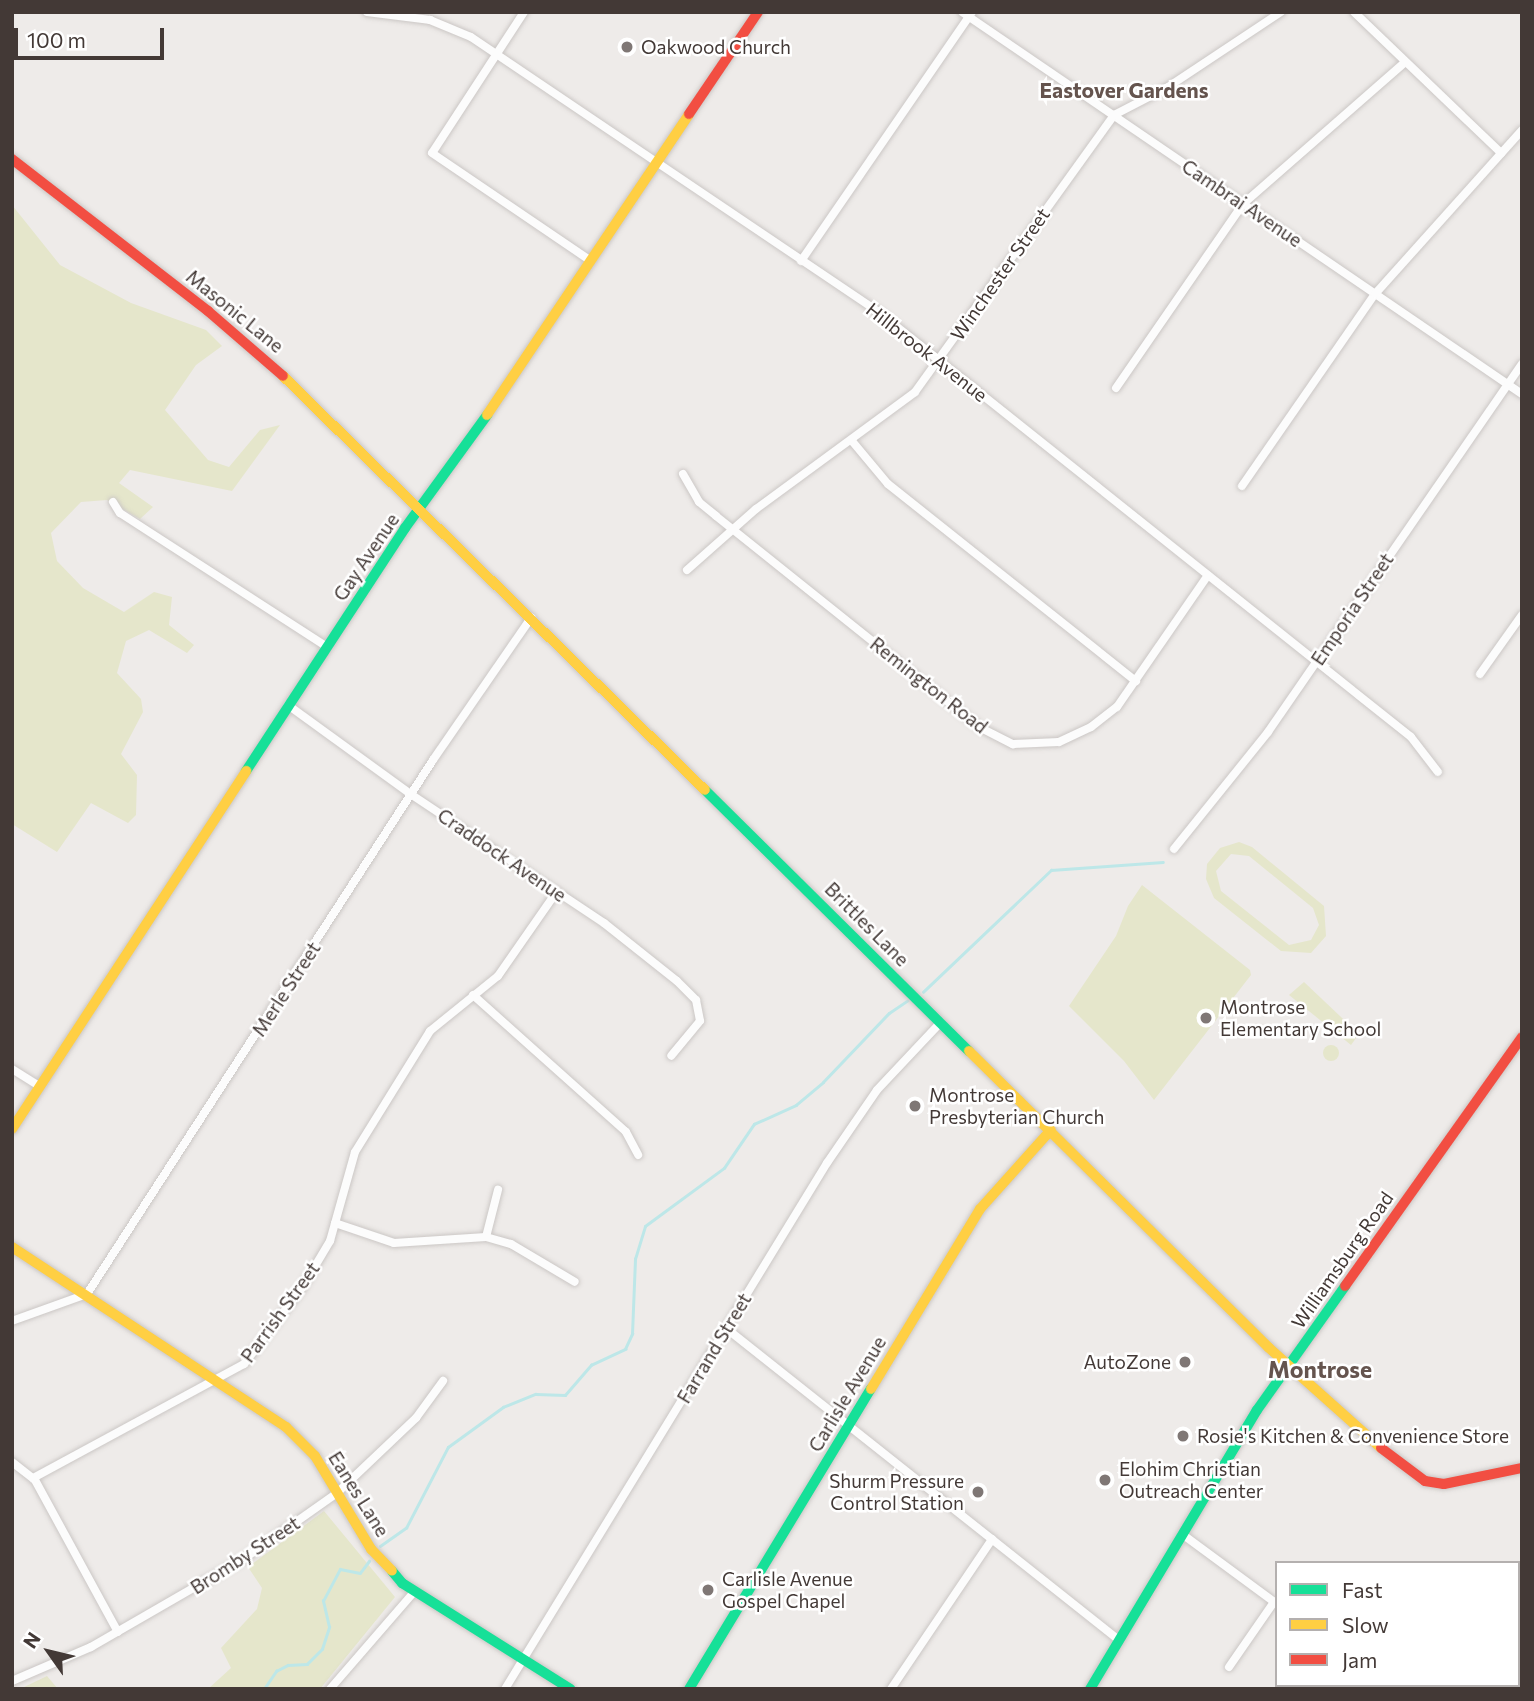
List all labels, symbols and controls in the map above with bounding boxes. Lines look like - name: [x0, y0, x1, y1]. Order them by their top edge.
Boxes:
- scale bar: [18, 14, 168, 58]
- text: 100 m: [27, 27, 86, 52]
- place label: Oakwood Church: [641, 36, 791, 58]
- marker: Oakwood Church: [619, 39, 635, 55]
- district label: Eastover Gardens: [1040, 77, 1208, 103]
- street label: Cambrai Avenue: [1178, 154, 1306, 252]
- street label: Winchester Street: [946, 203, 1054, 345]
- street label: Masonic Lane: [182, 265, 288, 357]
- street label: Hillbrook Avenue: [862, 298, 992, 406]
- street label: Gay Avenue: [328, 509, 404, 605]
- street label: Emporia Street: [1306, 549, 1398, 669]
- street label: Remington Road: [866, 632, 992, 738]
- street label: Craddock Avenue: [433, 804, 571, 906]
- street label: Brittles Lane: [820, 877, 914, 971]
- street label: Merle Street: [247, 938, 325, 1040]
- place label: Montrose Elementary School: [1220, 996, 1381, 1040]
- marker: Montrose Elementary School: [1198, 1010, 1214, 1026]
- place label: Montrose Presbyterian Church: [929, 1084, 1104, 1128]
- marker: Montrose Presbyterian Church: [907, 1098, 923, 1114]
- street label: Williamsburg Road: [1286, 1187, 1398, 1333]
- street label: Parrish Street: [236, 1257, 324, 1367]
- street label: Farrand Street: [672, 1289, 756, 1407]
- street label: Carlisle Avenue: [804, 1332, 890, 1456]
- place label: AutoZone: [1083, 1351, 1171, 1373]
- marker: AutoZone: [1177, 1354, 1193, 1370]
- district label: Montrose: [1268, 1355, 1372, 1383]
- place label: Rosie's Kitchen & Convenience Store: [1197, 1425, 1509, 1447]
- marker: Rosie's Kitchen & Convenience Store: [1175, 1428, 1191, 1444]
- street label: Eanes Lane: [324, 1447, 394, 1541]
- place label: Elohim Christian Outreach Center: [1119, 1458, 1263, 1502]
- place label: Shurm Pressure Control Station: [829, 1470, 964, 1514]
- marker: Elohim Christian Outreach Center: [1097, 1472, 1113, 1488]
- marker: Shurm Pressure Control Station: [970, 1484, 986, 1500]
- street label: Bromby Street: [186, 1511, 304, 1599]
- legend: [1275, 1561, 1520, 1687]
- place label: Carlisle Avenue Gospel Chapel: [722, 1568, 853, 1612]
- text: Fast: [1342, 1577, 1383, 1602]
- marker: Carlisle Avenue Gospel Chapel: [700, 1582, 716, 1598]
- text: Slow: [1342, 1612, 1389, 1637]
- north arrow: [14, 1617, 84, 1687]
- text: N: [18, 1628, 45, 1652]
- text: Jam: [1342, 1647, 1377, 1672]

